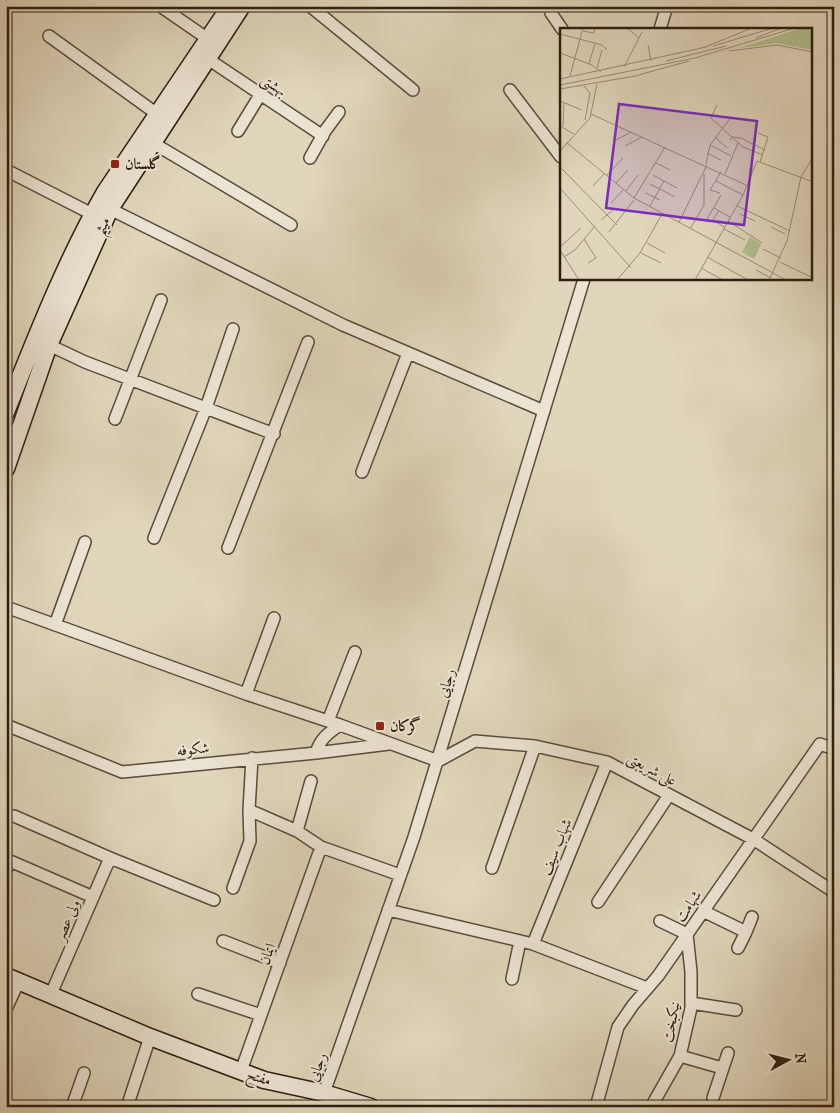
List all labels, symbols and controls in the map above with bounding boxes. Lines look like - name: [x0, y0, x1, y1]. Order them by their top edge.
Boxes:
- inset map: [560, 28, 812, 280]
- street label: بهشتی: [256, 70, 290, 102]
- place label: گلستان: [125, 154, 161, 173]
- marker: گلستان: [109, 158, 121, 170]
- street label: میثم: [90, 214, 119, 240]
- street label: رجایی: [433, 666, 460, 700]
- place label: گرکان: [390, 716, 421, 736]
- marker: گرکان: [374, 720, 386, 732]
- street label: شکوفه: [176, 738, 210, 760]
- street label: علی شریعتی: [623, 748, 680, 791]
- street label: شهاب سیف: [536, 816, 576, 878]
- street label: شهامت: [671, 887, 706, 926]
- street label: ولی عصر: [50, 897, 85, 946]
- street label: ایمان: [255, 941, 279, 967]
- street label: نیکبخت: [659, 1000, 683, 1044]
- north arrow: [762, 1036, 812, 1086]
- street label: رجایی: [303, 1050, 331, 1084]
- text: N: [791, 1052, 810, 1065]
- street label: مفتح: [243, 1065, 273, 1094]

